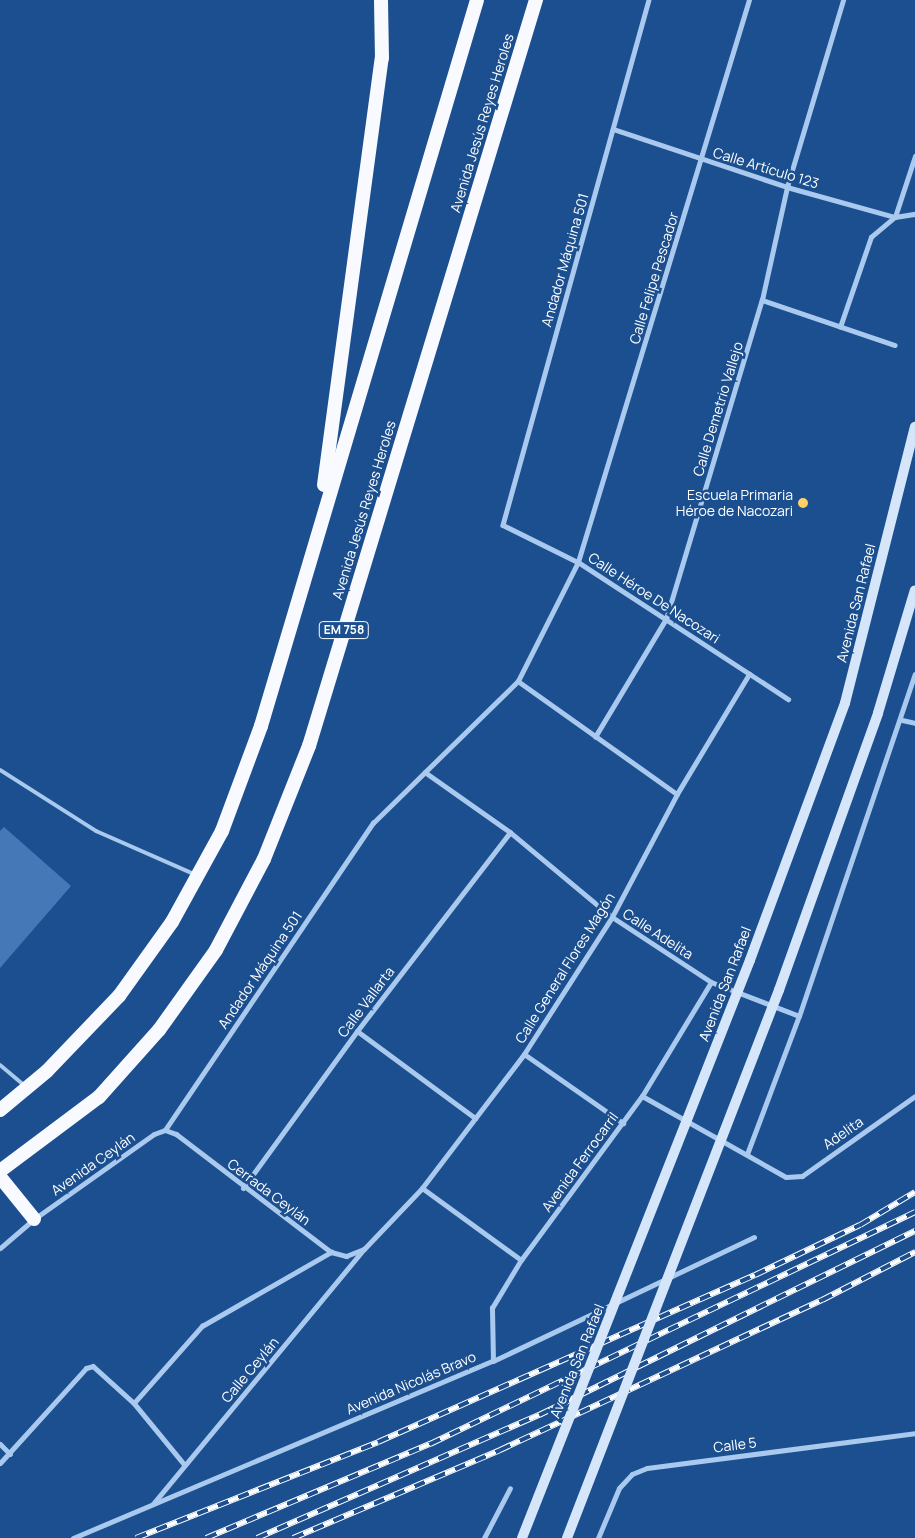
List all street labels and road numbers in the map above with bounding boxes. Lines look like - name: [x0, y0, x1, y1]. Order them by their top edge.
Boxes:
- street label: Avenida Jesús Reyes Heroles: [447, 32, 517, 214]
- street label: Calle Artículo 123: [711, 144, 821, 192]
- street label: Andador Máquina 501: [538, 191, 592, 329]
- street label: Calle Felipe Pescador: [626, 210, 682, 346]
- street label: Calle Demetrio Vallejo: [690, 340, 746, 478]
- street label: Avenida Jesús Reyes Heroles: [329, 419, 399, 601]
- street label: Avenida San Rafael: [833, 542, 879, 664]
- street label: Calle Héroe De Nacozari: [585, 549, 723, 647]
- road number: EM 758: [318, 620, 370, 640]
- street label: Calle General Flores Magón: [512, 890, 618, 1046]
- street label: Calle Adelita: [620, 905, 696, 963]
- street label: Andador Máquina 501: [214, 908, 306, 1032]
- street label: Avenida San Rafael: [695, 924, 755, 1044]
- street label: Calle Vallarta: [334, 964, 398, 1040]
- street label: Avenida Ferrocarril: [538, 1109, 622, 1215]
- street label: Adelita: [820, 1113, 866, 1153]
- street label: Avenida Ceylán: [48, 1129, 138, 1199]
- street label: Cerrada Ceylán: [224, 1155, 314, 1229]
- street label: Avenida San Rafael: [546, 1301, 608, 1421]
- street label: Calle Ceylán: [218, 1334, 282, 1406]
- street label: Avenida Nicolás Bravo: [344, 1348, 478, 1418]
- street label: Calle 5: [712, 1434, 758, 1456]

